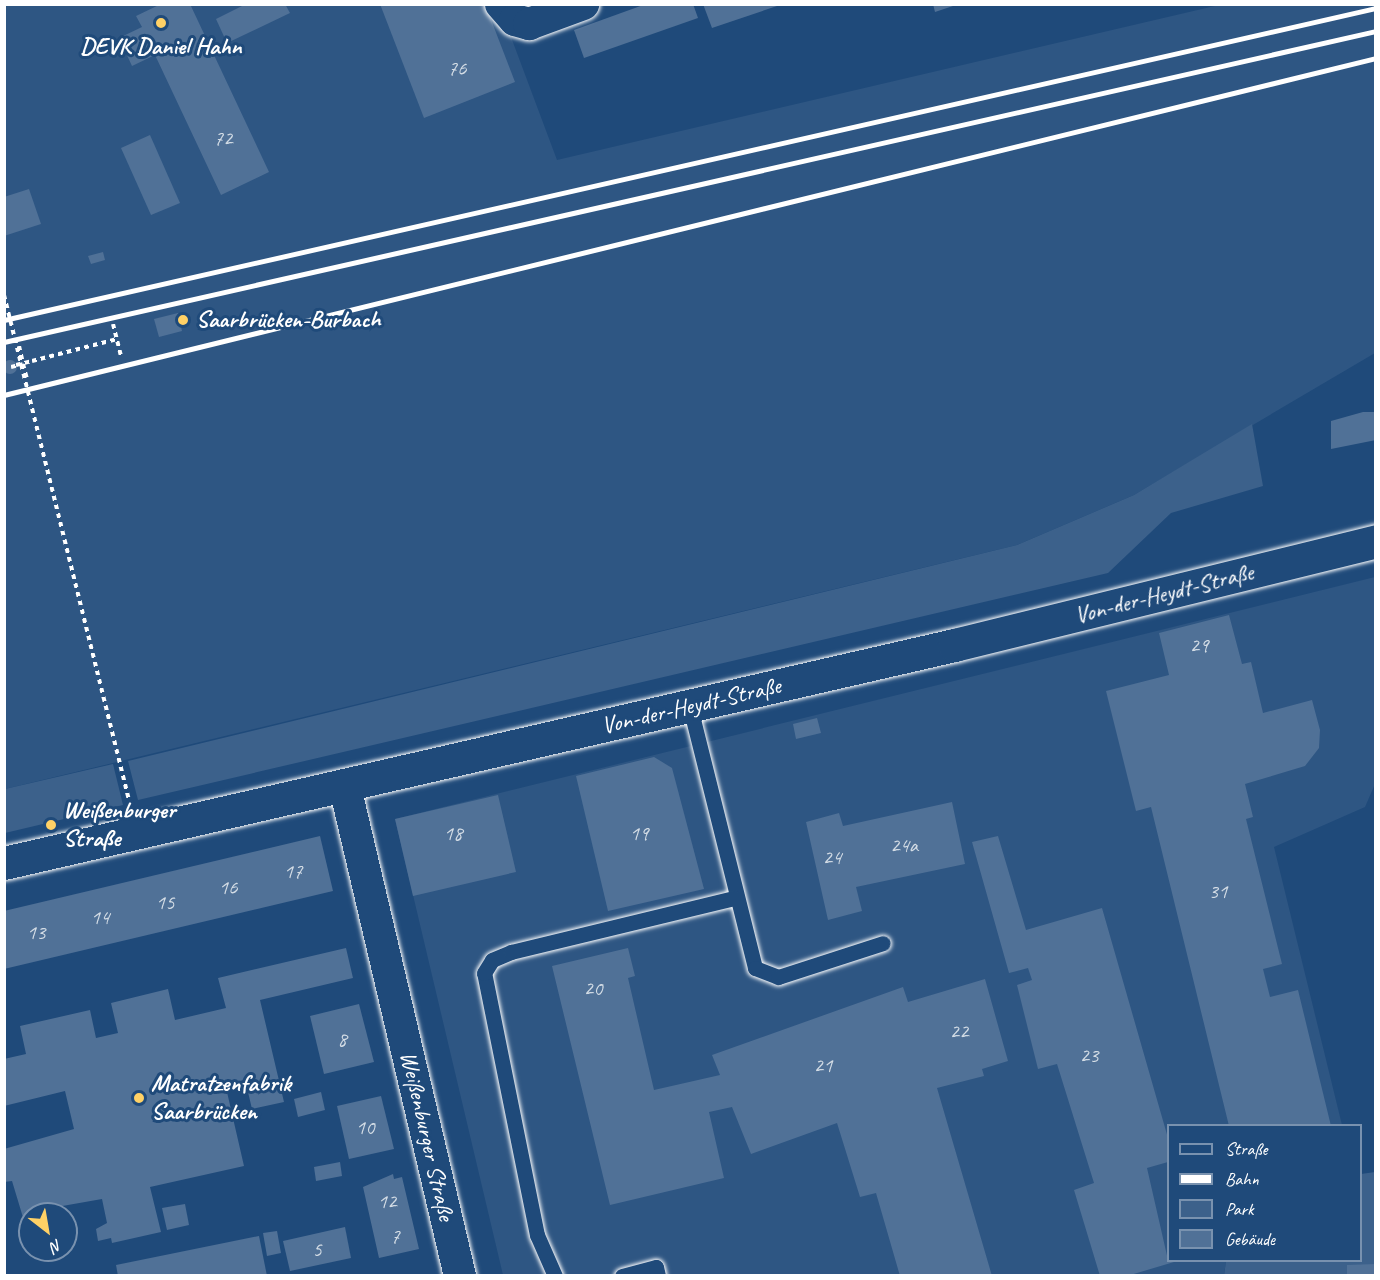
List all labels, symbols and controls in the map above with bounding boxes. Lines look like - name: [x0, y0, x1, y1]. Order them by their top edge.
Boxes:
- marker: DEVK Daniel Hahn: [154, 16, 168, 30]
- place label: DEVK Daniel Hahn: [80, 33, 242, 61]
- house number: 76: [448, 55, 466, 81]
- house number: 72: [214, 125, 232, 151]
- place label: Saarbrücken-Burbach: [196, 306, 381, 334]
- marker: Saarbrücken-Burbach: [174, 311, 192, 329]
- street label: Von-der-Heydt-Straße: [1072, 558, 1256, 630]
- house number: 29: [1190, 632, 1208, 658]
- street label: Von-der-Heydt-Straße: [599, 671, 783, 741]
- place label: Weißenburger Straße: [63, 797, 175, 853]
- marker: Weißenburger Straße: [44, 818, 58, 832]
- house number: 18: [444, 820, 462, 846]
- house number: 19: [630, 820, 648, 846]
- house number: 24a: [890, 832, 918, 858]
- house number: 24: [823, 844, 841, 870]
- house number: 17: [284, 858, 302, 884]
- house number: 16: [219, 874, 237, 900]
- house number: 31: [1209, 878, 1227, 904]
- house number: 15: [156, 889, 174, 915]
- house number: 14: [91, 904, 109, 930]
- house number: 13: [27, 919, 45, 945]
- house number: 20: [584, 975, 602, 1001]
- house number: 22: [950, 1018, 968, 1044]
- house number: 8: [337, 1026, 347, 1052]
- house number: 23: [1080, 1042, 1098, 1068]
- street label: Weißenburger Straße: [393, 1048, 461, 1224]
- house number: 21: [814, 1052, 832, 1078]
- place label: Matratzenfabrik Saarbrücken: [151, 1070, 291, 1126]
- marker: Matratzenfabrik Saarbrücken: [132, 1091, 146, 1105]
- house number: 10: [356, 1114, 374, 1140]
- legend: [1167, 1124, 1362, 1262]
- text: Straße: [1225, 1138, 1267, 1160]
- text: Bahn: [1225, 1168, 1259, 1190]
- house number: 12: [378, 1188, 396, 1214]
- text: Park: [1225, 1198, 1254, 1220]
- north arrow: [18, 1202, 78, 1262]
- house number: 7: [390, 1223, 400, 1249]
- text: Gebäude: [1225, 1228, 1275, 1250]
- text: N: [47, 1235, 66, 1257]
- house number: 5: [312, 1236, 322, 1262]

